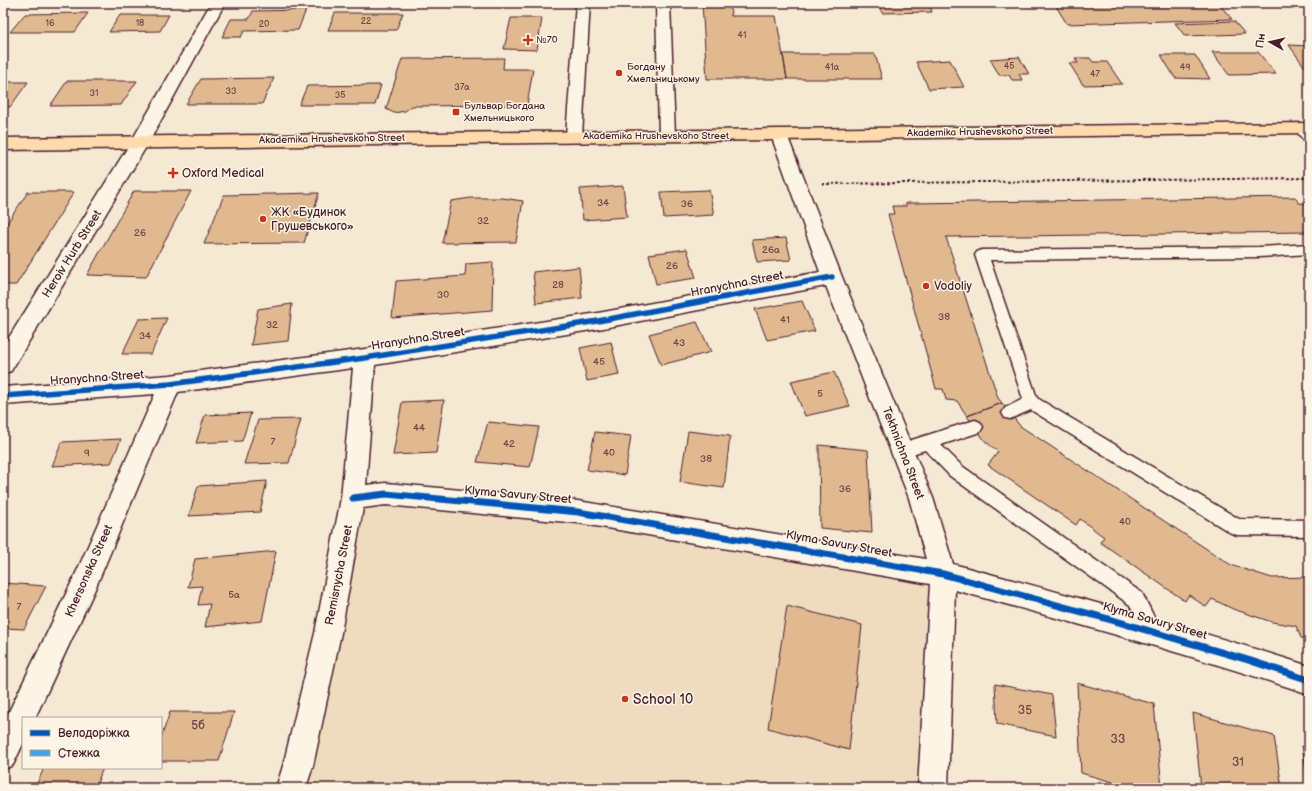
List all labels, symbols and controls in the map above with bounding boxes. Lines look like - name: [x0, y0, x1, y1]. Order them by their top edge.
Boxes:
- house number: 22: [361, 16, 372, 27]
- house number: 16: [46, 18, 55, 29]
- house number: 18: [136, 18, 144, 29]
- house number: 20: [259, 19, 269, 30]
- north arrow: [1250, 22, 1290, 62]
- house number: 41: [738, 30, 746, 41]
- text: Пн: [1253, 33, 1268, 49]
- place label: №70: [536, 34, 558, 46]
- marker: №70: [523, 35, 533, 45]
- place label: Богдану Хмельницькому: [627, 61, 700, 85]
- house number: 45: [1004, 61, 1014, 72]
- house number: 41а: [825, 62, 840, 73]
- house number: 49: [1180, 62, 1190, 73]
- marker: Богдану Хмельницькому: [614, 68, 624, 78]
- house number: 47: [1090, 69, 1101, 80]
- house number: 37а: [454, 82, 470, 93]
- house number: 33: [225, 86, 237, 97]
- house number: 31: [89, 88, 99, 99]
- house number: 35: [335, 90, 345, 101]
- place label: Бульвар Богдана Хмельницького: [464, 100, 545, 124]
- marker: Бульвар Богдана Хмельницького: [451, 107, 461, 117]
- street label: Akademika Hrushevskoho Street: [907, 125, 1053, 139]
- street label: Akademika Hrushevskoho Street: [583, 130, 729, 142]
- street label: Akademika Hrushevskoho Street: [259, 132, 405, 146]
- place label: Oxford Medical: [182, 166, 264, 181]
- marker: Oxford Medical: [167, 167, 179, 179]
- house number: 34: [597, 197, 609, 209]
- house number: 36: [681, 198, 693, 210]
- place label: ЖК «Будинок Грушевського»: [271, 205, 354, 234]
- street label: Heroiv Hurb Street: [39, 207, 105, 301]
- marker: ЖК «Будинок Грушевського»: [258, 214, 268, 224]
- house number: 32: [477, 215, 489, 227]
- house number: 26: [134, 227, 146, 239]
- house number: 26а: [762, 244, 780, 256]
- house number: 26: [666, 260, 678, 272]
- street label: Hranychna Street: [689, 268, 785, 300]
- house number: 28: [552, 279, 564, 291]
- place label: Vodoliy: [934, 279, 972, 294]
- marker: Vodoliy: [921, 281, 931, 291]
- house number: 30: [437, 289, 449, 301]
- house number: 38: [938, 311, 950, 323]
- house number: 41: [780, 314, 790, 326]
- house number: 32: [266, 319, 278, 331]
- street label: Hranychna Street: [370, 324, 466, 354]
- house number: 34: [139, 330, 151, 342]
- house number: 43: [673, 337, 685, 349]
- house number: 45: [593, 356, 605, 368]
- street label: Hranychna Street: [50, 367, 145, 389]
- house number: 5: [817, 388, 823, 400]
- street label: Tekhnichna Street: [878, 405, 928, 502]
- house number: 44: [413, 422, 425, 434]
- house number: 7: [271, 436, 276, 448]
- house number: 42: [503, 438, 515, 450]
- house number: 9: [84, 447, 90, 459]
- house number: 40: [603, 447, 615, 459]
- house number: 38: [700, 453, 712, 465]
- street label: Klyma Savury Street: [464, 483, 573, 507]
- house number: 36: [839, 483, 851, 495]
- house number: 40: [1119, 516, 1131, 528]
- street label: Khersonska Street: [62, 522, 116, 620]
- street label: Remisnycha Street: [322, 523, 356, 626]
- street label: Klyma Savury Street: [785, 527, 894, 561]
- house number: 5а: [228, 589, 240, 601]
- street label: Klyma Savury Street: [1101, 599, 1209, 643]
- house number: 7: [17, 601, 22, 613]
- place label: School 10: [633, 691, 693, 708]
- marker: School 10: [620, 694, 630, 704]
- house number: 35: [1018, 703, 1032, 718]
- legend: [22, 717, 162, 769]
- house number: 5б: [191, 718, 205, 733]
- text: Велодоріжка: [58, 726, 130, 741]
- house number: 33: [1111, 732, 1125, 747]
- text: Стежка: [58, 746, 100, 761]
- house number: 31: [1232, 755, 1244, 770]

